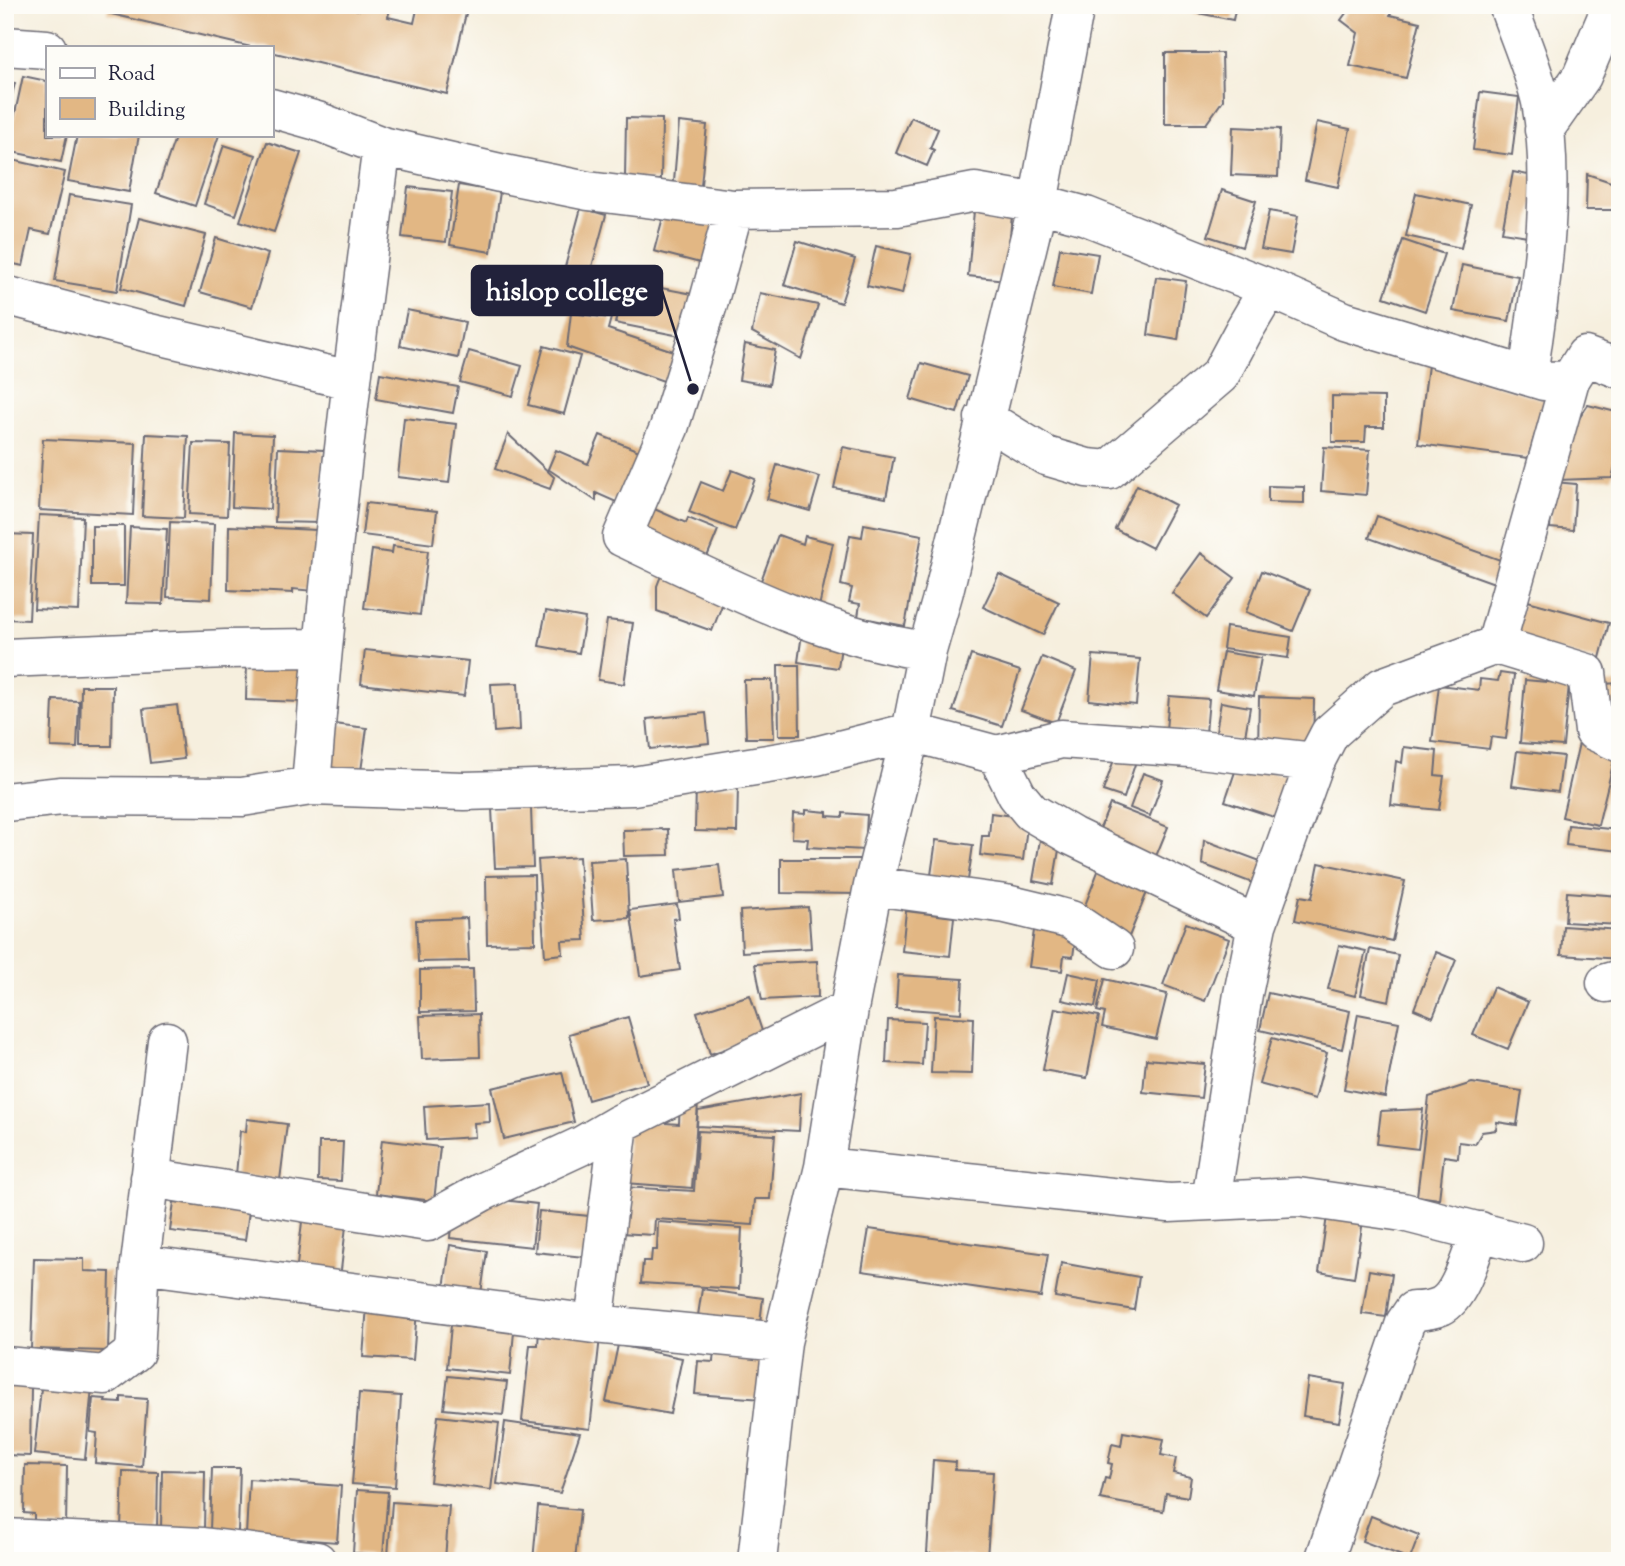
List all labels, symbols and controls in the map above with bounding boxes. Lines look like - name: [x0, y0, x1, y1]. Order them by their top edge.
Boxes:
- legend: [46, 46, 273, 136]
- text: Road: [108, 60, 155, 90]
- text: Building: [108, 96, 185, 126]
- callout: hislop college: [472, 266, 662, 315]
- text: hislop college: [486, 273, 648, 313]

